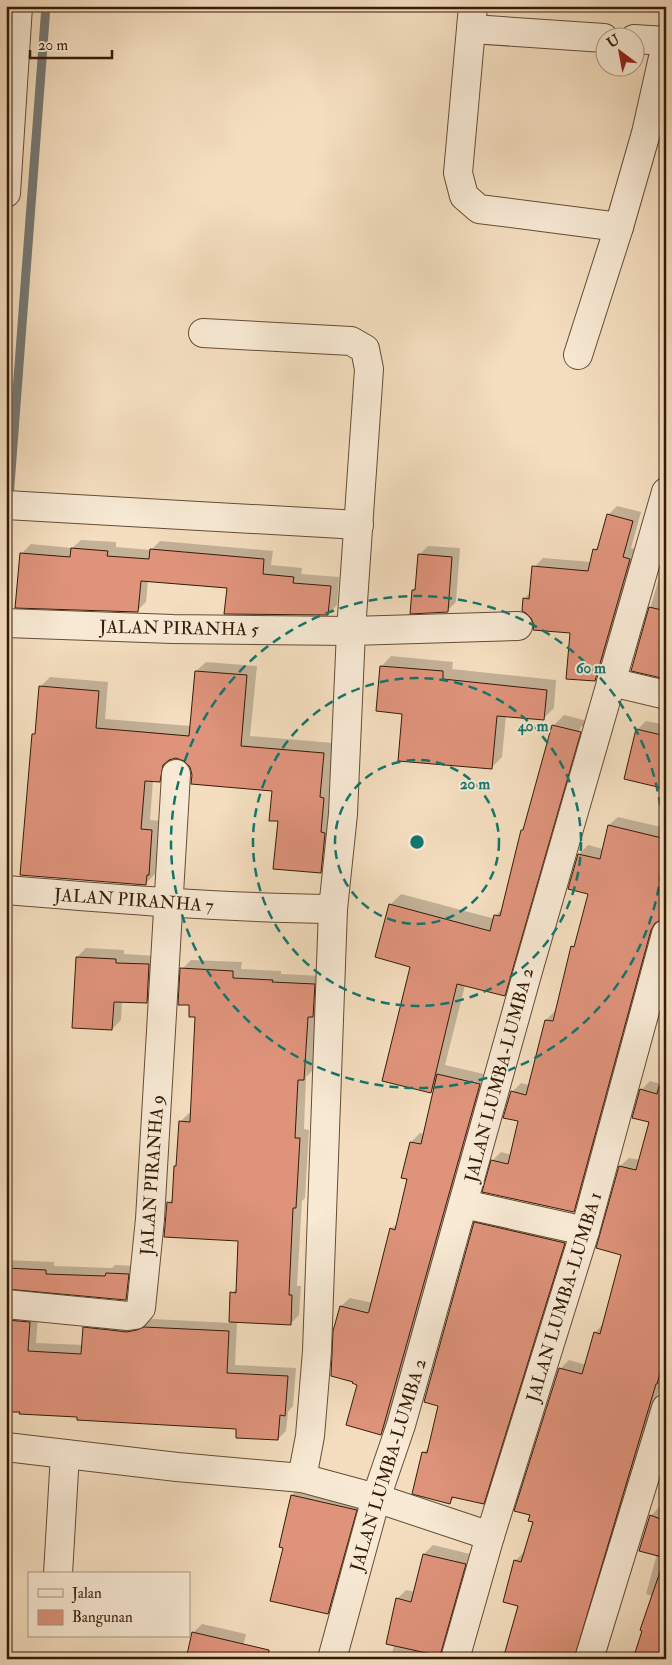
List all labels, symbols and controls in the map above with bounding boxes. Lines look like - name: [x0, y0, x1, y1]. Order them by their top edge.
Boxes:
- scale bar: [30, 28, 112, 60]
- north arrow: [594, 28, 644, 78]
- text: U: [604, 31, 623, 52]
- text: 20 m: [38, 36, 68, 55]
- street label: JALAN PIRANHA 5: [98, 616, 259, 641]
- text: 60 m: [576, 659, 606, 678]
- text: 40 m: [517, 717, 549, 736]
- text: 20 m: [460, 775, 490, 794]
- centre of rings: [408, 833, 426, 851]
- street label: JALAN PIRANHA 7: [52, 883, 215, 918]
- street label: JALAN LUMBA-LUMBA 2: [460, 965, 539, 1186]
- street label: JALAN PIRANHA 9: [135, 1094, 170, 1257]
- street label: JALAN LUMBA-LUMBA 1: [521, 1189, 607, 1406]
- street label: JALAN LUMBA-LUMBA 2: [345, 1356, 432, 1575]
- legend: [28, 1572, 190, 1638]
- text: Jalan: [71, 1584, 102, 1604]
- text: Bangunan: [72, 1608, 133, 1627]

